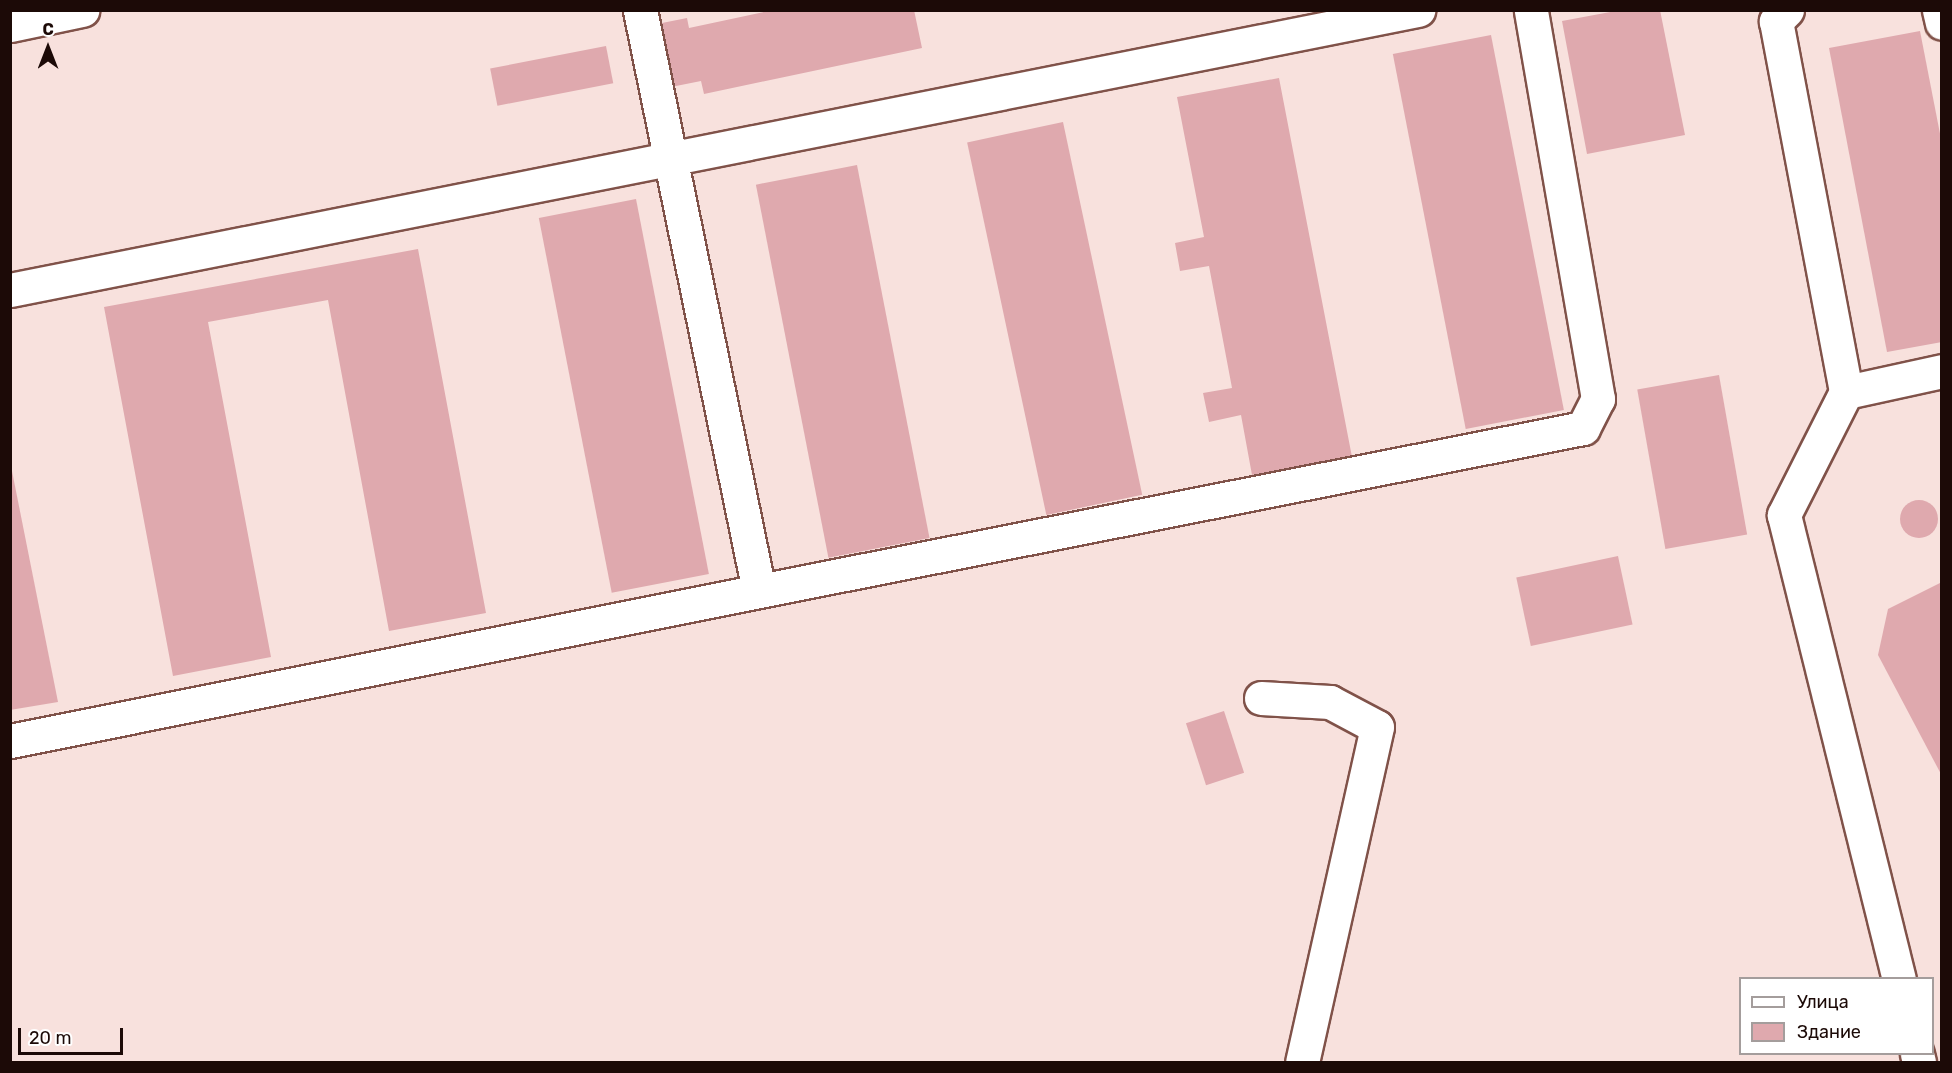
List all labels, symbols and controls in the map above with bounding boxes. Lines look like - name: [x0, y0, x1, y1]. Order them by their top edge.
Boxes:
- north arrow: [18, 18, 78, 78]
- text: С: [42, 20, 54, 39]
- legend: [1739, 977, 1934, 1055]
- text: Улица: [1797, 991, 1849, 1013]
- scale bar: [21, 1016, 126, 1054]
- text: Здание: [1797, 1021, 1861, 1043]
- text: 20 m: [29, 1027, 71, 1049]

